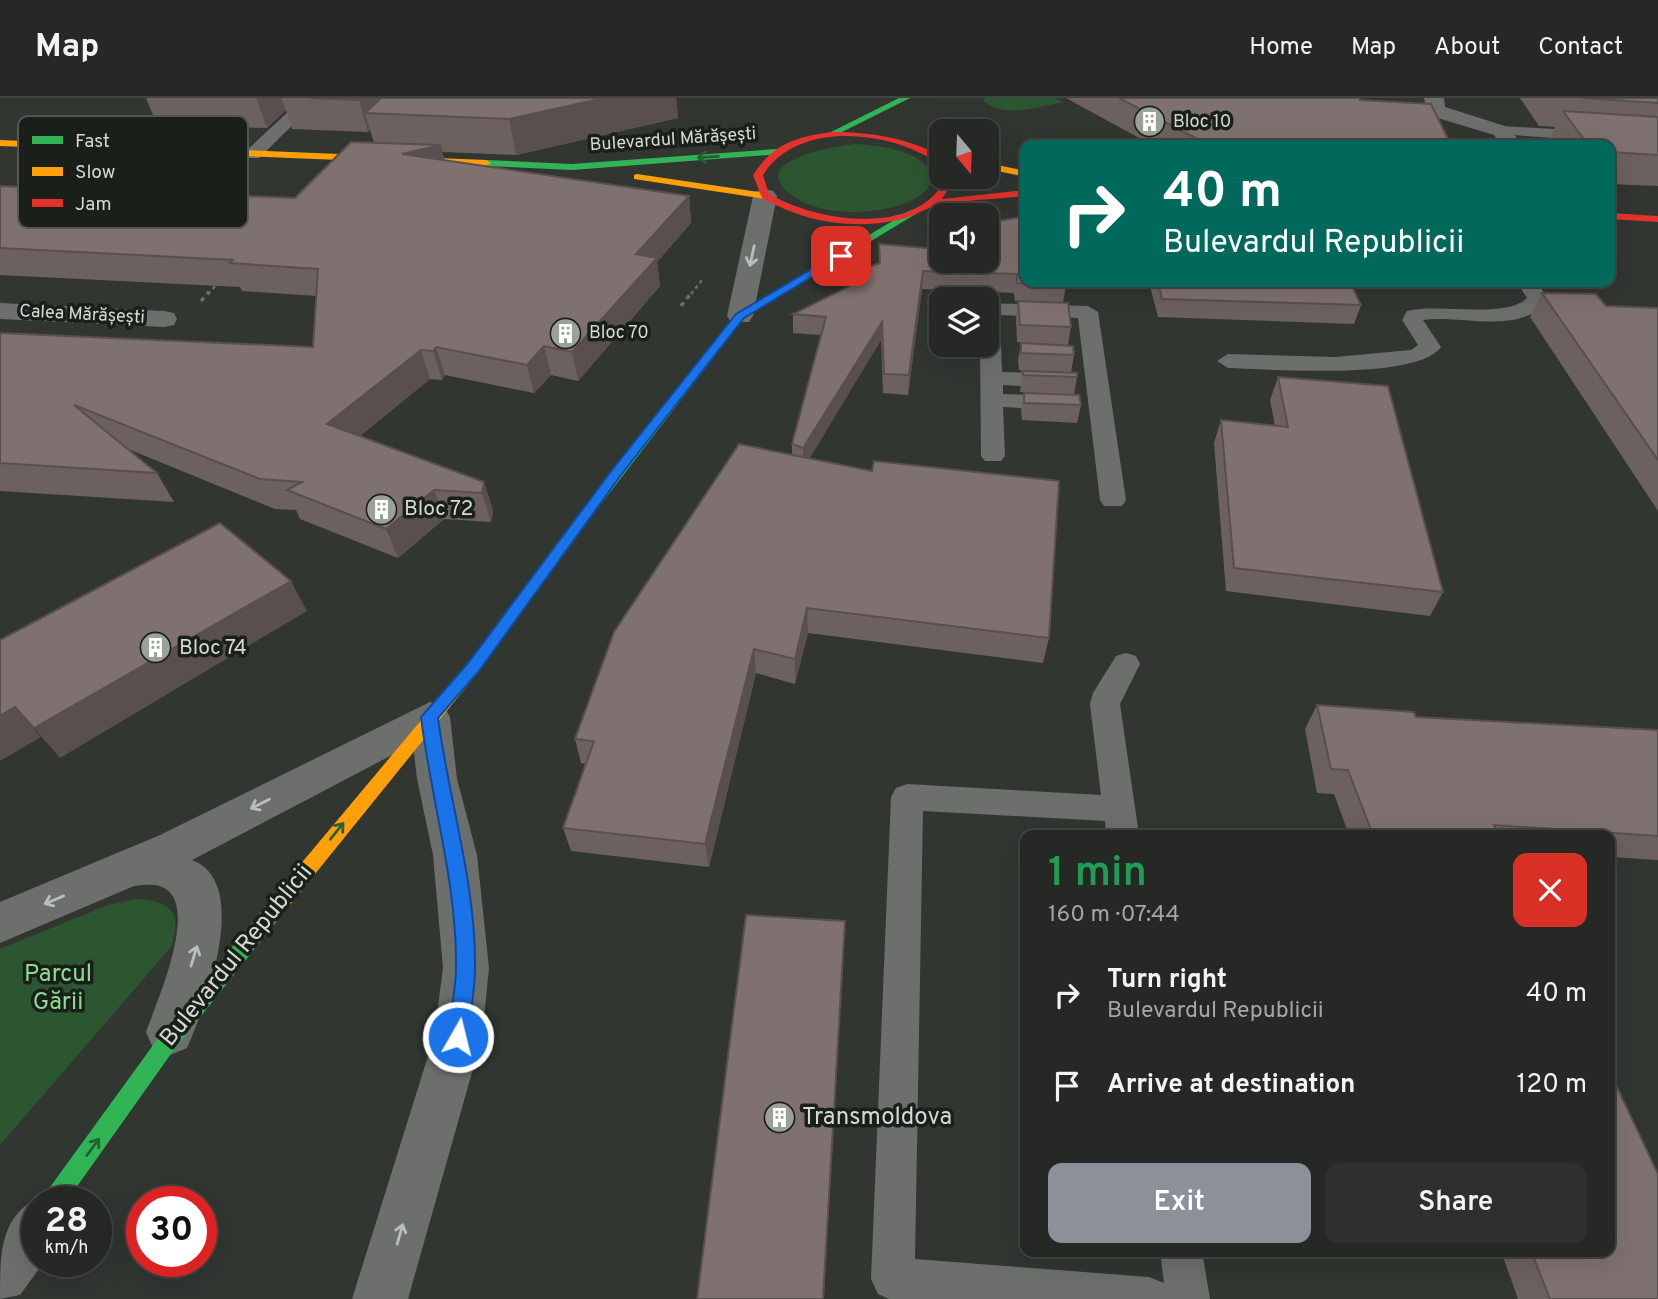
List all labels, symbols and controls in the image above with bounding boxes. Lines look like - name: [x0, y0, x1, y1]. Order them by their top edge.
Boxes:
- text: Map: [35, 27, 99, 69]
- text: Home: [1249, 33, 1313, 63]
- text: Map: [1351, 33, 1396, 63]
- text: About: [1434, 33, 1500, 63]
- text: Contact: [1538, 33, 1623, 63]
- building icon: Bloc 10: [1133, 105, 1167, 139]
- place label: Bloc 10: [1173, 111, 1231, 134]
- legend: [18, 116, 248, 228]
- north arrow: [929, 119, 999, 189]
- map controls: [929, 119, 999, 357]
- street label: Bulevardul Mărășești: [589, 123, 757, 157]
- text: Fast: [75, 130, 110, 154]
- one-way arrow: [698, 151, 720, 164]
- text: Slow: [75, 161, 115, 185]
- text: 40 m: [1163, 163, 1282, 225]
- icon: right: [1048, 168, 1139, 259]
- text: Jam: [75, 193, 112, 217]
- button: sound: [929, 203, 999, 273]
- text: Bulevardul Republicii: [1163, 224, 1464, 264]
- pin: [811, 226, 871, 286]
- icon: arrive: [822, 237, 860, 275]
- one-way arrow: [745, 244, 759, 267]
- button: layers: [929, 287, 999, 357]
- street label: Calea Mărășești: [19, 300, 145, 330]
- building icon: Bloc 70: [549, 316, 583, 350]
- place label: Bloc 70: [589, 322, 649, 345]
- building icon: Bloc 72: [364, 492, 398, 526]
- place label: Bloc 72: [404, 496, 473, 523]
- building icon: Bloc 74: [139, 631, 173, 665]
- place label: Bloc 74: [179, 635, 247, 662]
- one-way arrow: [250, 798, 271, 812]
- one-way arrow: [330, 823, 345, 841]
- text: 1 min: [1048, 848, 1147, 901]
- button: close: [1513, 853, 1587, 927]
- street label: Bulevardul Republicii: [154, 859, 320, 1053]
- one-way arrow: [44, 894, 65, 907]
- text: 160 m · 07:44: [1048, 901, 1180, 930]
- one-way arrow: [189, 945, 202, 967]
- park label: Parcul Gării: [24, 960, 92, 1018]
- text: Turn right: [1107, 964, 1227, 997]
- icon: right: [1048, 976, 1086, 1014]
- text: 40 m: [1526, 978, 1587, 1011]
- text: Bulevardul Republicii: [1107, 997, 1324, 1026]
- position arrow: [421, 1000, 495, 1074]
- icon: arrive: [1048, 1067, 1086, 1105]
- text: Arrive at destination: [1107, 1069, 1355, 1102]
- text: 120 m: [1517, 1069, 1587, 1102]
- building icon: Transmoldova: [762, 1101, 796, 1135]
- place label: Transmoldova: [802, 1103, 952, 1133]
- one-way arrow: [86, 1138, 101, 1157]
- button: Exit: [1048, 1163, 1311, 1243]
- button: Share: [1325, 1163, 1587, 1243]
- speed limit sign: 30: [126, 1186, 217, 1277]
- text: 28: [45, 1200, 88, 1244]
- one-way arrow: [394, 1223, 407, 1245]
- text: km/h: [45, 1237, 88, 1260]

